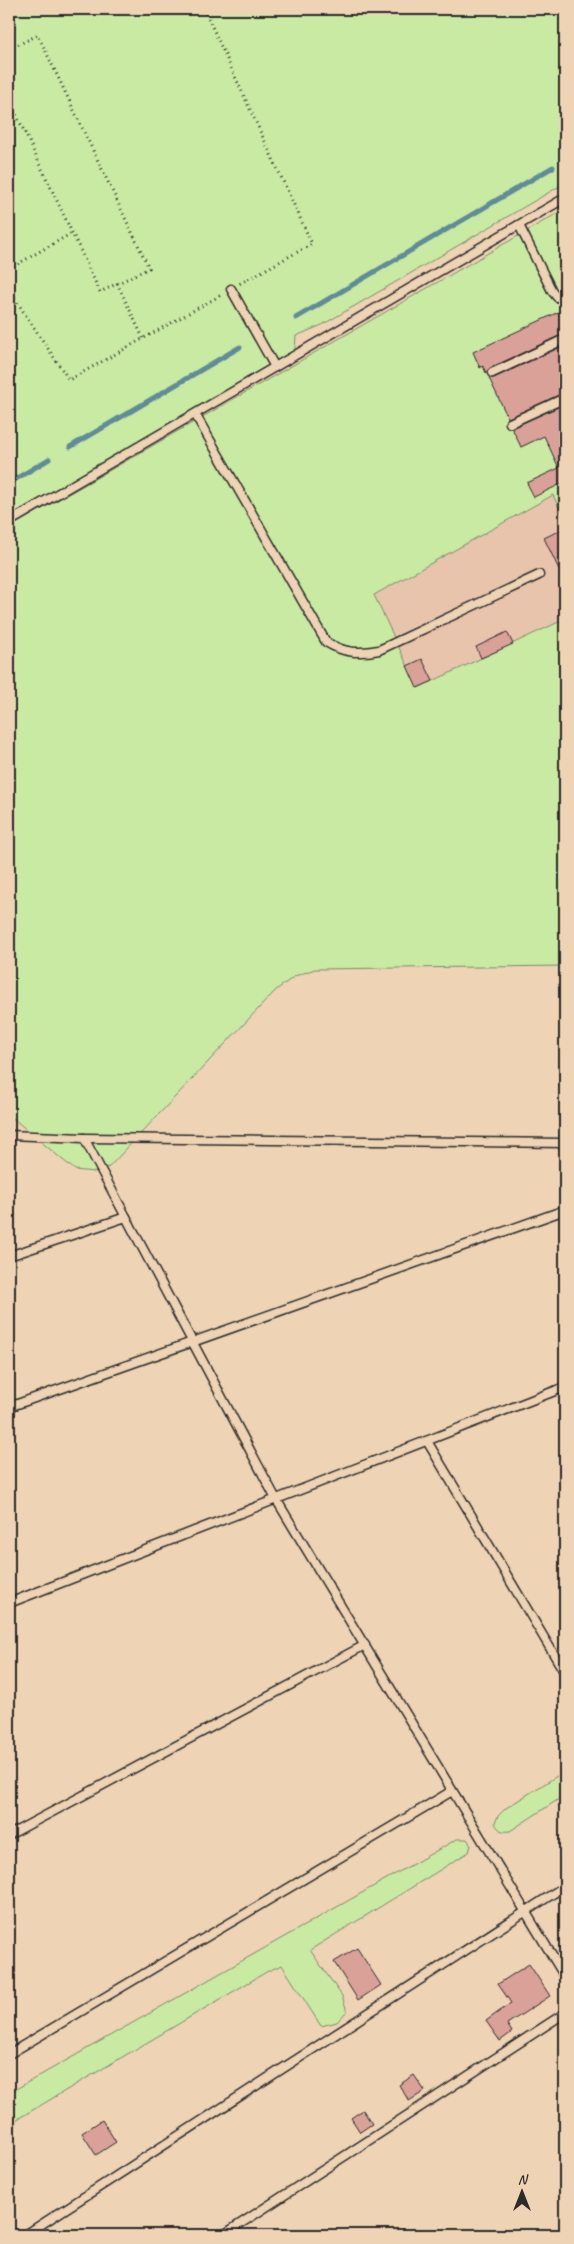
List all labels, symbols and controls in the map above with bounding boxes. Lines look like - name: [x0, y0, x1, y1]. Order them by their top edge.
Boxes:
- north arrow: [496, 2166, 546, 2216]
- text: N: [518, 2171, 529, 2188]

